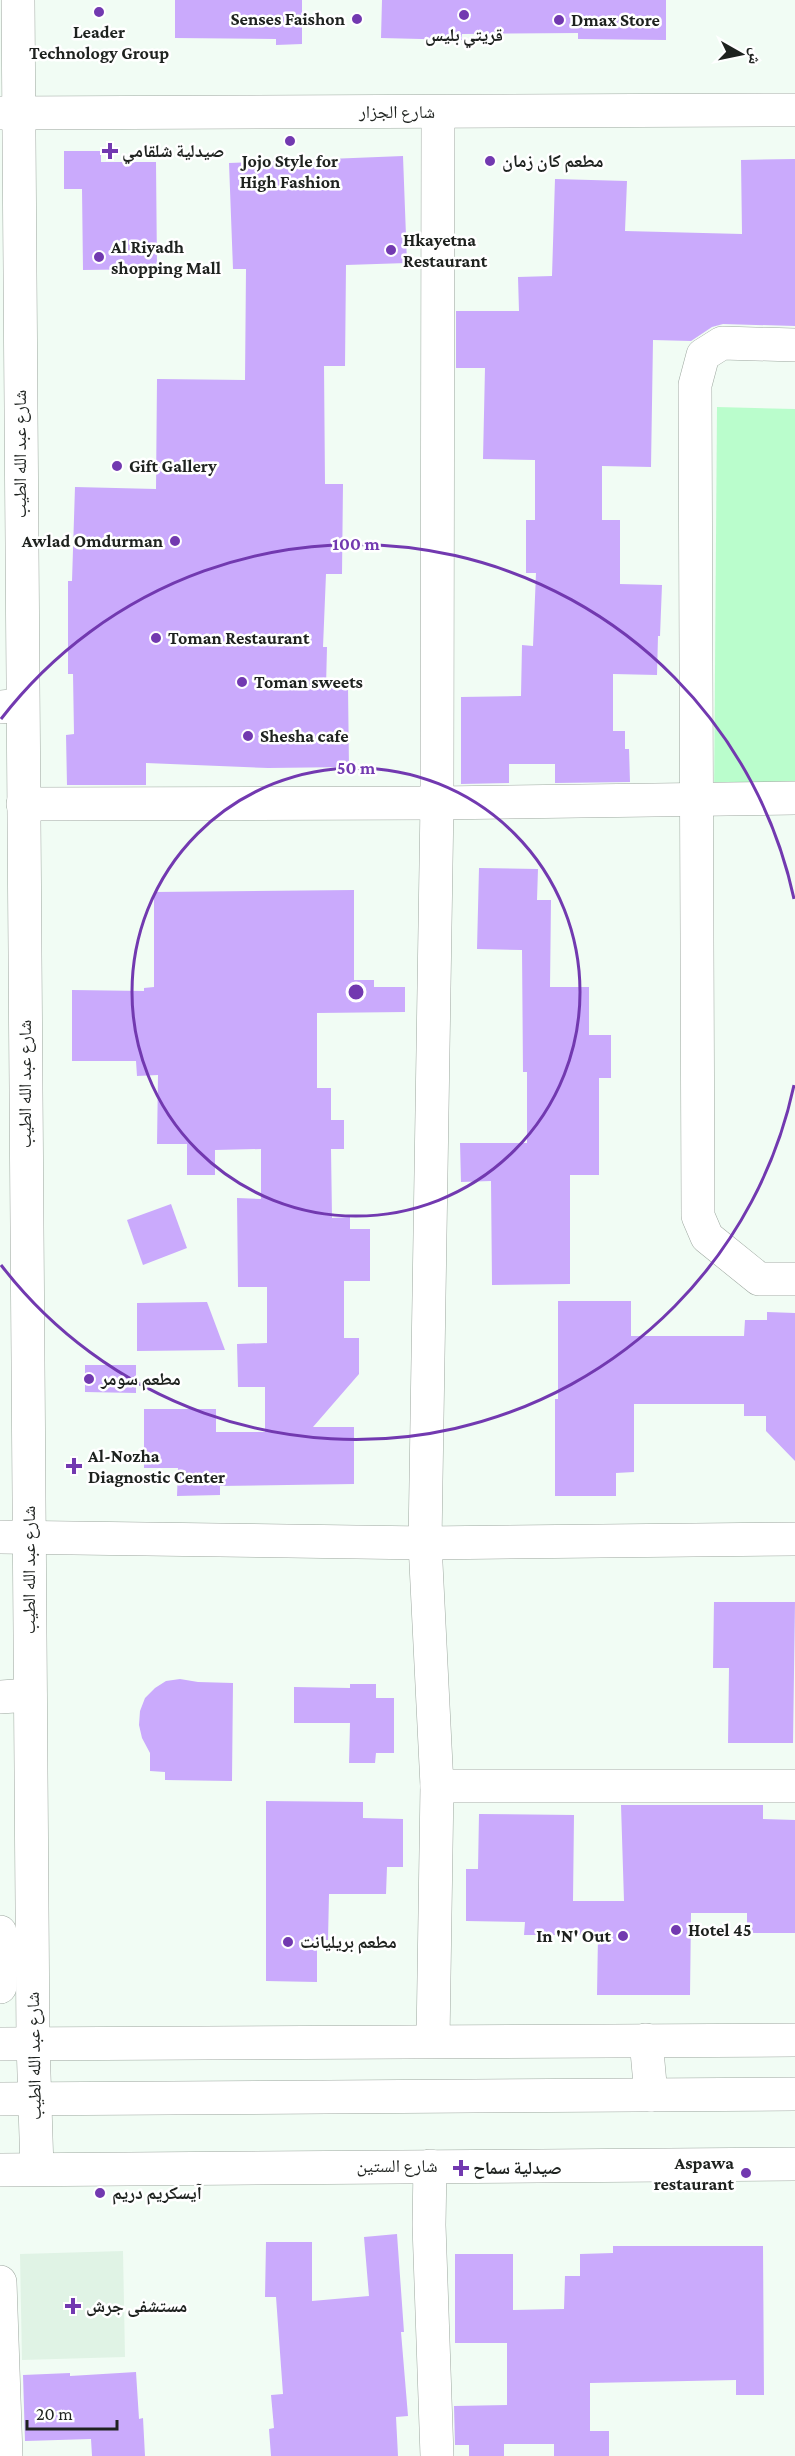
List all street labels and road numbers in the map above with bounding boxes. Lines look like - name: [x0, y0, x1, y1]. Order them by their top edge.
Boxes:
- street label: شارع الجزار: [358, 102, 435, 123]
- street label: شارع عبد الله الطيب: [10, 390, 31, 518]
- street label: شارع عبد الله الطيب: [15, 1020, 36, 1148]
- street label: شارع عبد الله الطيب: [19, 1506, 40, 1634]
- street label: شارع عبد الله الطيب: [23, 1992, 46, 2120]
- street label: شارع الستين: [356, 2156, 438, 2177]

